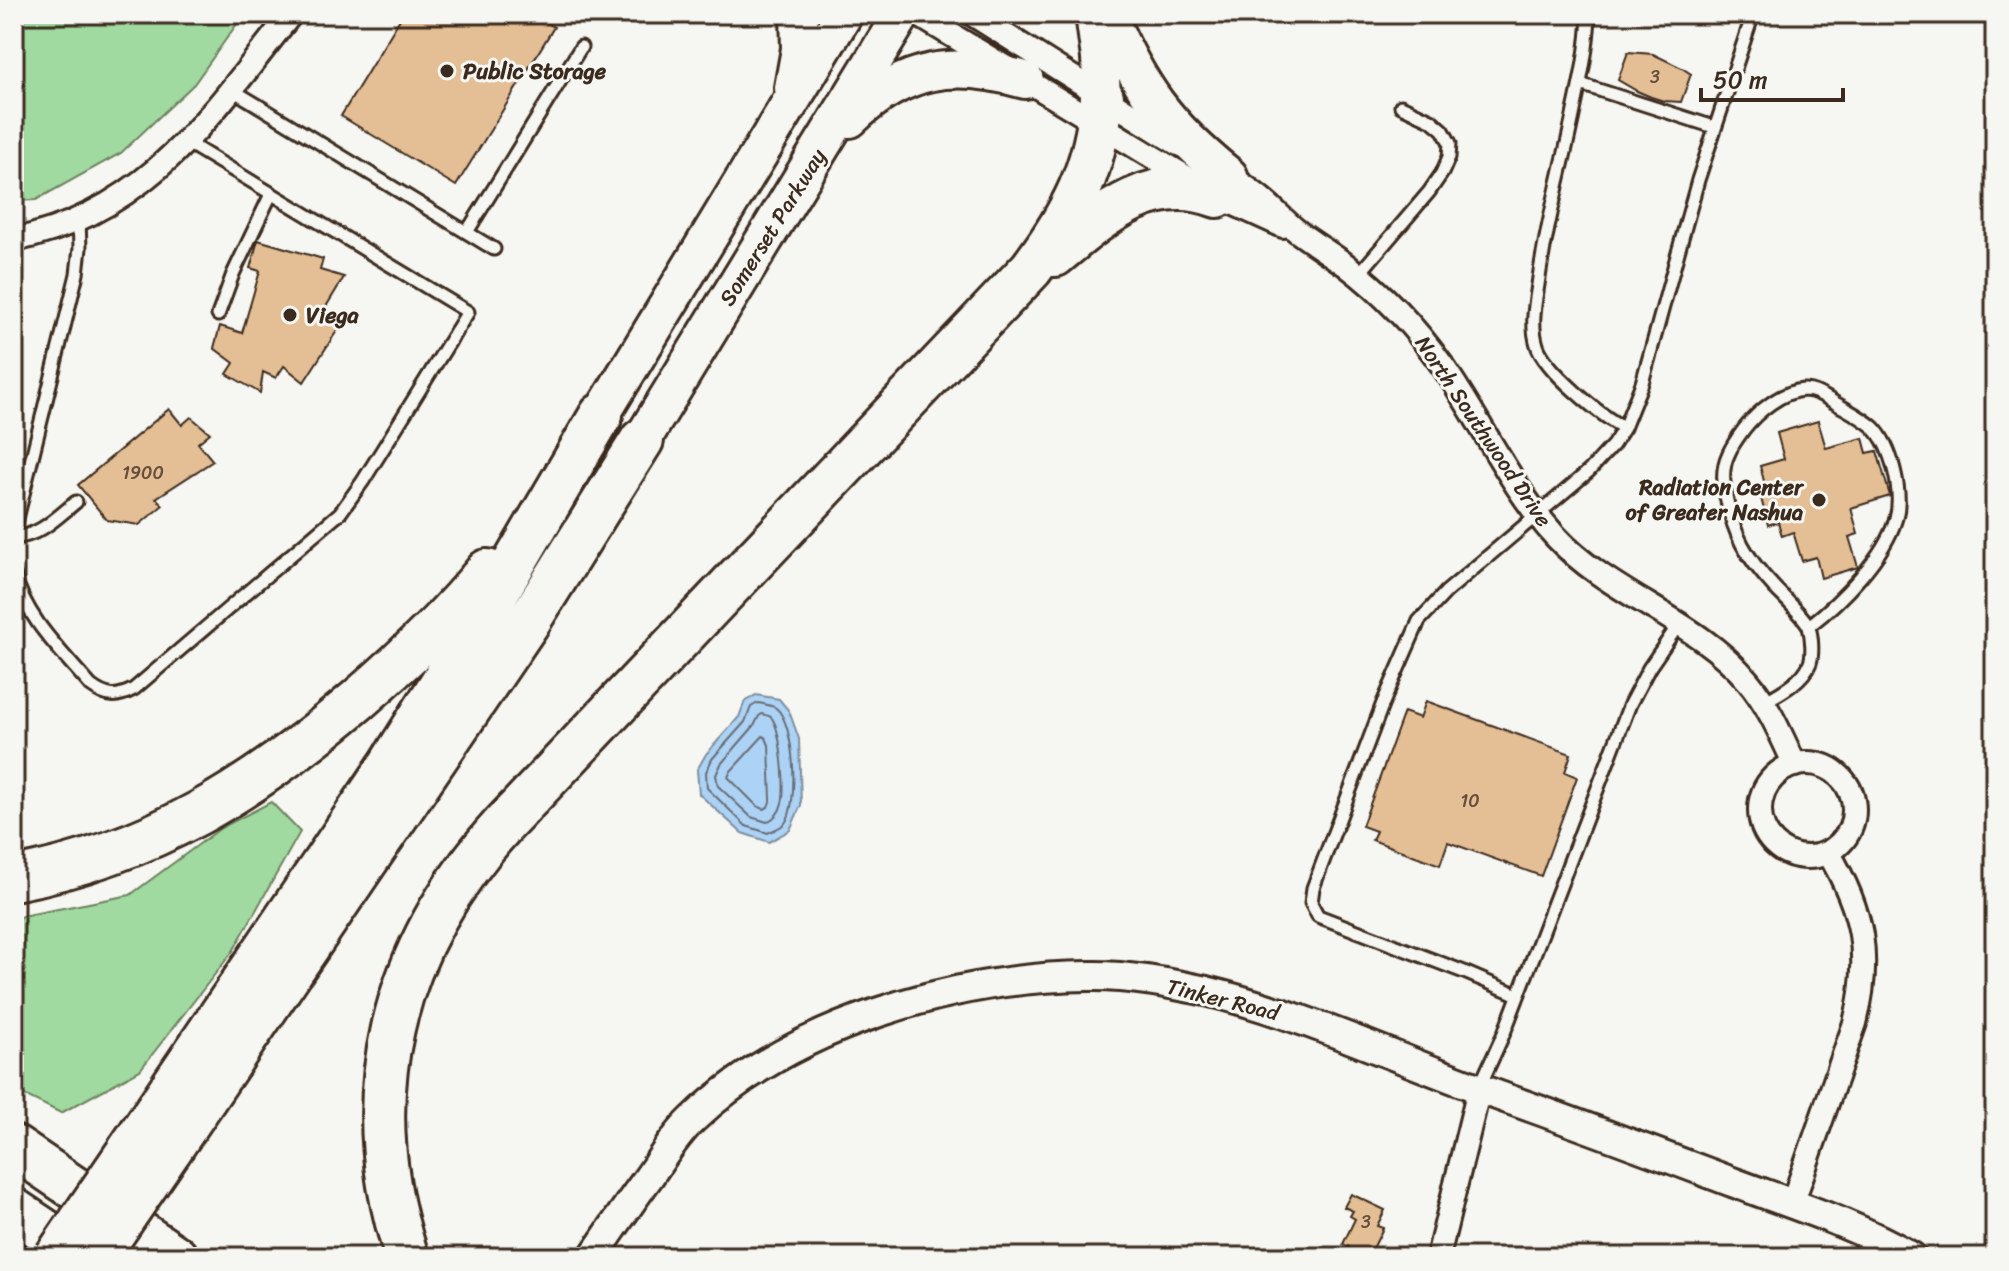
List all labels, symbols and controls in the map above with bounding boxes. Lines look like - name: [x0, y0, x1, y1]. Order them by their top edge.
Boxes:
- place label: Public Storage: [463, 52, 607, 91]
- scale bar: [1701, 52, 1843, 102]
- text: 50 m: [1713, 59, 1768, 101]
- house number: 3: [1650, 61, 1660, 93]
- marker: Public Storage: [438, 62, 456, 80]
- street label: Somerset Parkway: [708, 140, 837, 314]
- place label: Viega: [306, 296, 360, 335]
- marker: Viega: [281, 306, 299, 324]
- street label: North Southwood Drive: [1405, 327, 1563, 535]
- house number: 1900: [122, 457, 164, 489]
- place label: Radiation Center of Greater Nashua: [1626, 468, 1805, 532]
- marker: Radiation Center of Greater Nashua: [1810, 491, 1828, 509]
- house number: 10: [1460, 785, 1480, 817]
- street label: Tinker Road: [1162, 967, 1285, 1033]
- house number: 3: [1361, 1206, 1371, 1238]

